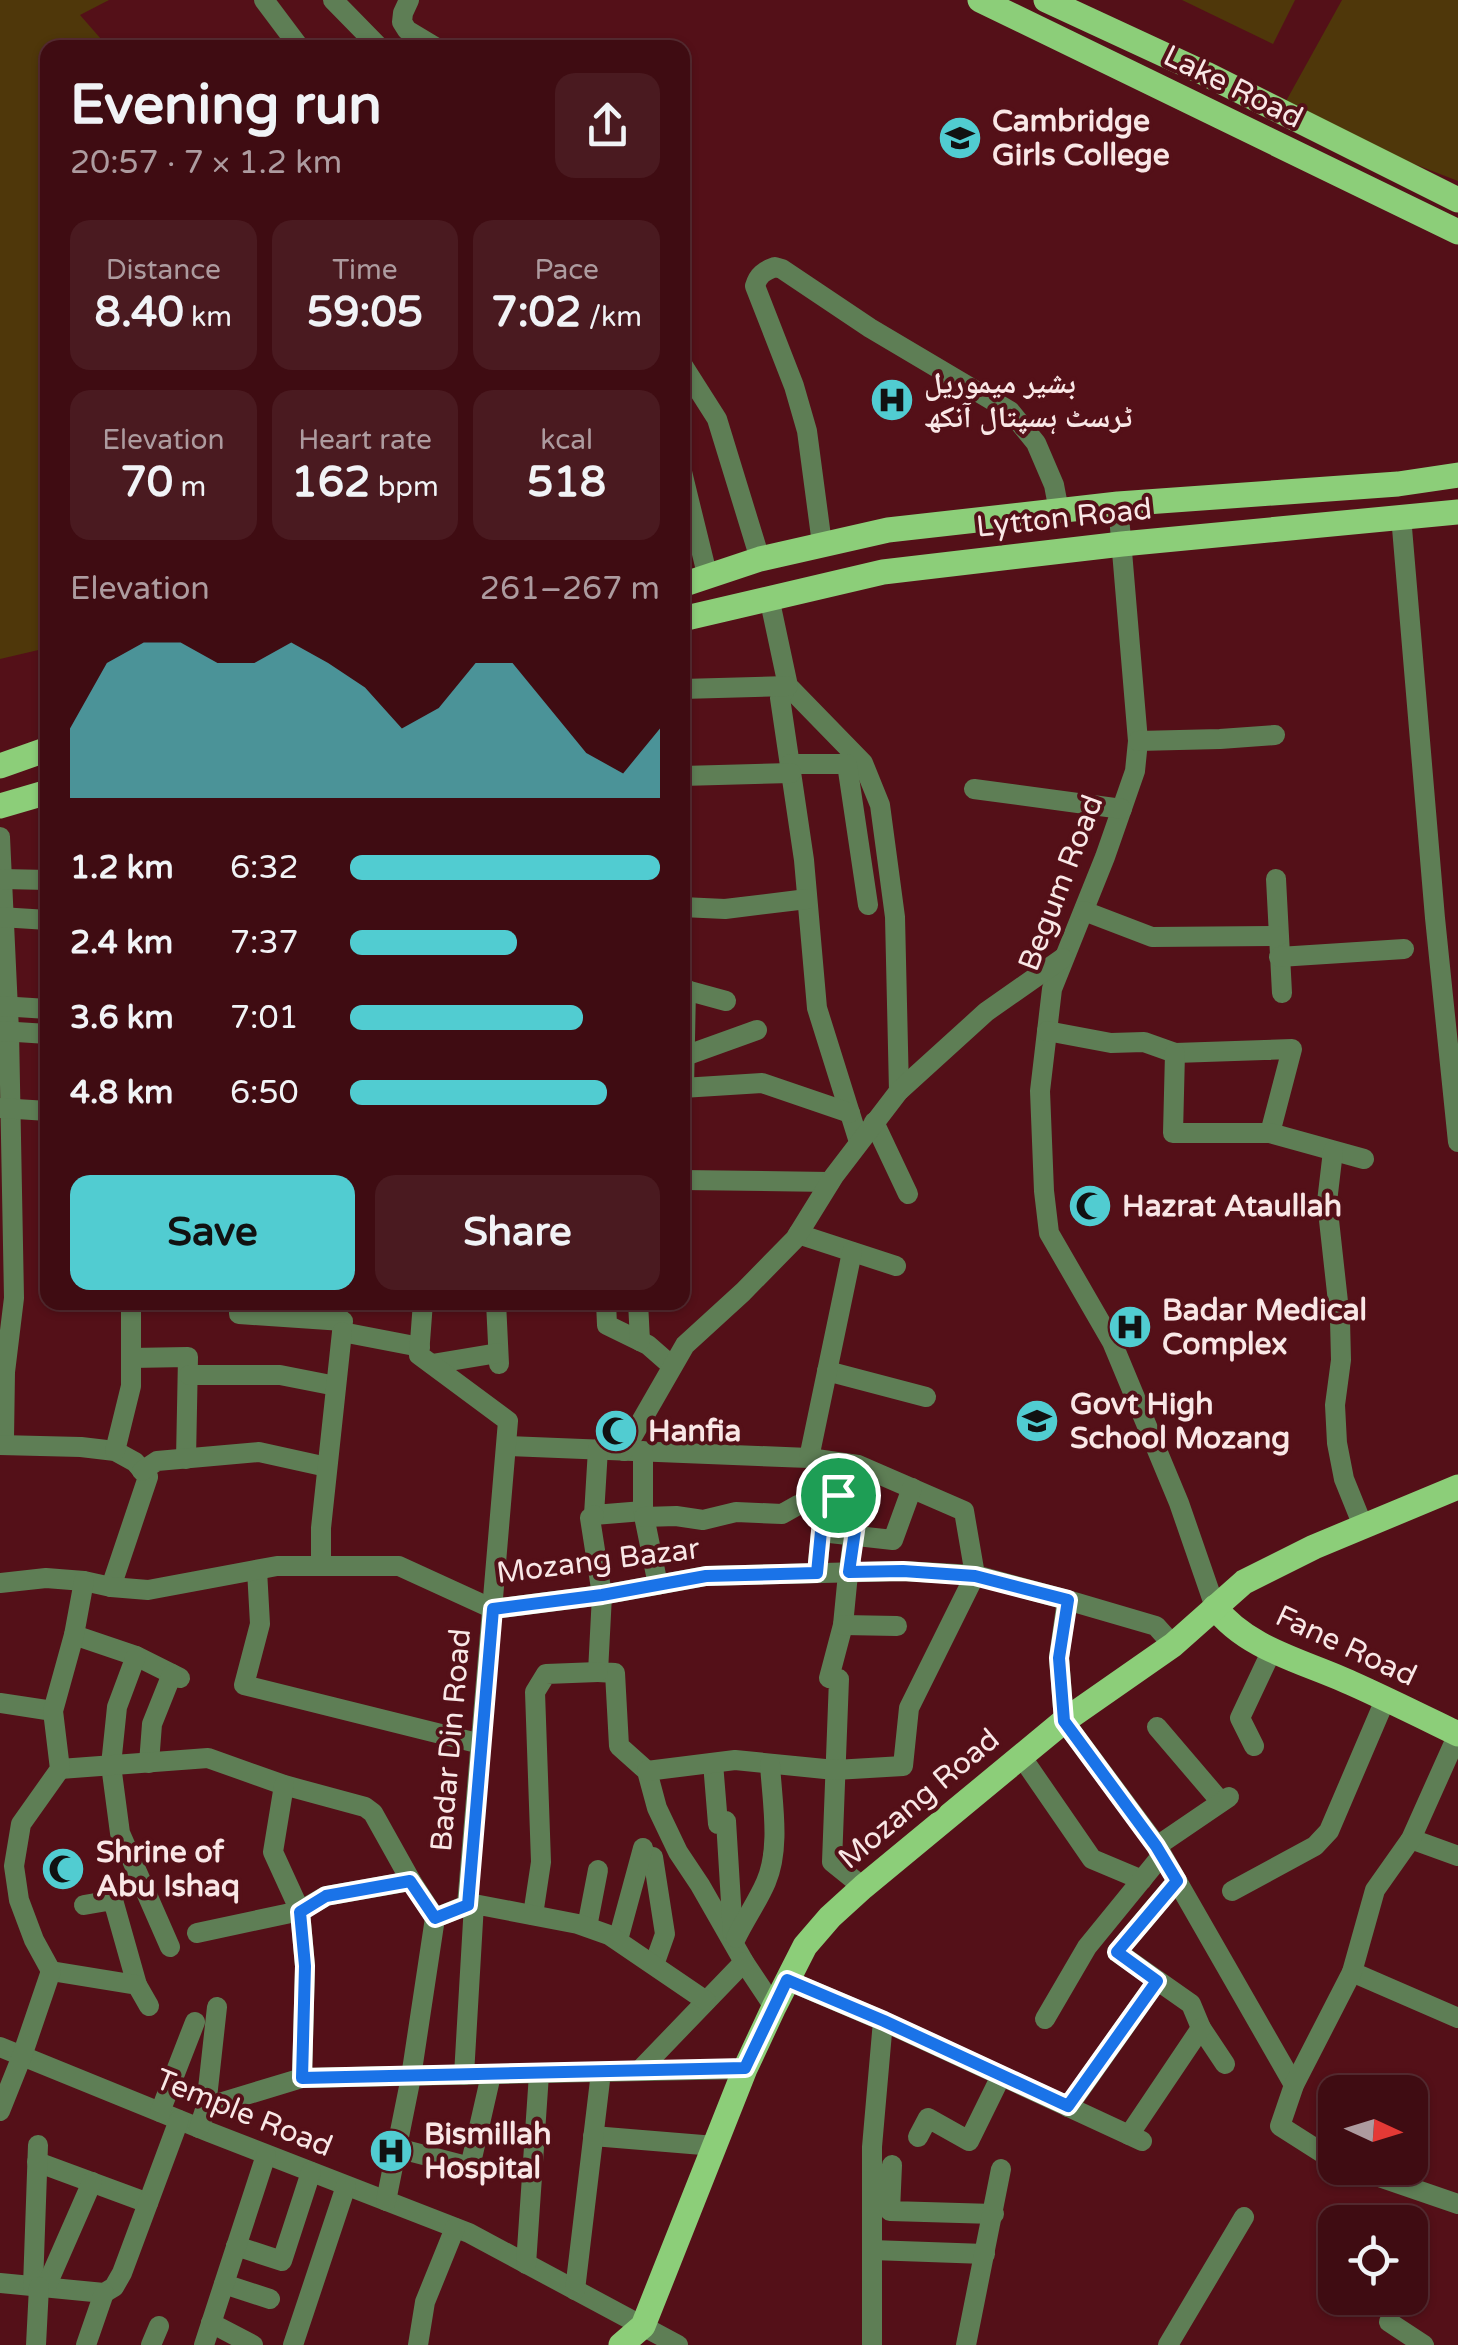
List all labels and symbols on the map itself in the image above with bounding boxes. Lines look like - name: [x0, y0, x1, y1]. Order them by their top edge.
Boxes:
- street label: Lake Road: [1157, 37, 1309, 137]
- place label: Cambridge Girls College: [992, 103, 1170, 174]
- school or university icon: Cambridge Girls College: [937, 115, 983, 161]
- place label: بشیر میموریل ٹرسٹ ہسپتال آنکھ: [924, 365, 1132, 436]
- hospital icon: بشیر میموریل ٹرسٹ ہسپتال آنکھ: [869, 377, 915, 423]
- street label: Lytton Road: [974, 490, 1154, 546]
- street label: Begum Road: [1010, 790, 1112, 976]
- mosque icon: Hazrat Ataullah: [1067, 1183, 1113, 1229]
- place label: Hazrat Ataullah: [1122, 1188, 1342, 1225]
- place label: Badar Medical Complex: [1162, 1292, 1367, 1363]
- hospital icon: Badar Medical Complex: [1107, 1304, 1153, 1350]
- place label: Govt High School Mozang: [1070, 1386, 1290, 1457]
- school or university icon: Govt High School Mozang: [1014, 1398, 1060, 1444]
- mosque icon: Hanfia: [593, 1408, 639, 1454]
- place label: Hanfia: [648, 1413, 741, 1450]
- pin: [796, 1453, 881, 1538]
- street label: Mozang Bazar: [494, 1530, 702, 1592]
- street label: Fane Road: [1270, 1597, 1422, 1695]
- street label: Badar Din Road: [423, 1627, 479, 1853]
- street label: Mozang Road: [831, 1721, 1007, 1877]
- place label: Shrine of Abu Ishaq: [96, 1834, 240, 1905]
- mosque icon: Shrine of Abu Ishaq: [40, 1846, 86, 1892]
- street label: Temple Road: [150, 2061, 338, 2165]
- north arrow: [1318, 2075, 1428, 2185]
- place label: Bismillah Hospital: [424, 2116, 552, 2187]
- hospital icon: Bismillah Hospital: [368, 2128, 414, 2174]

